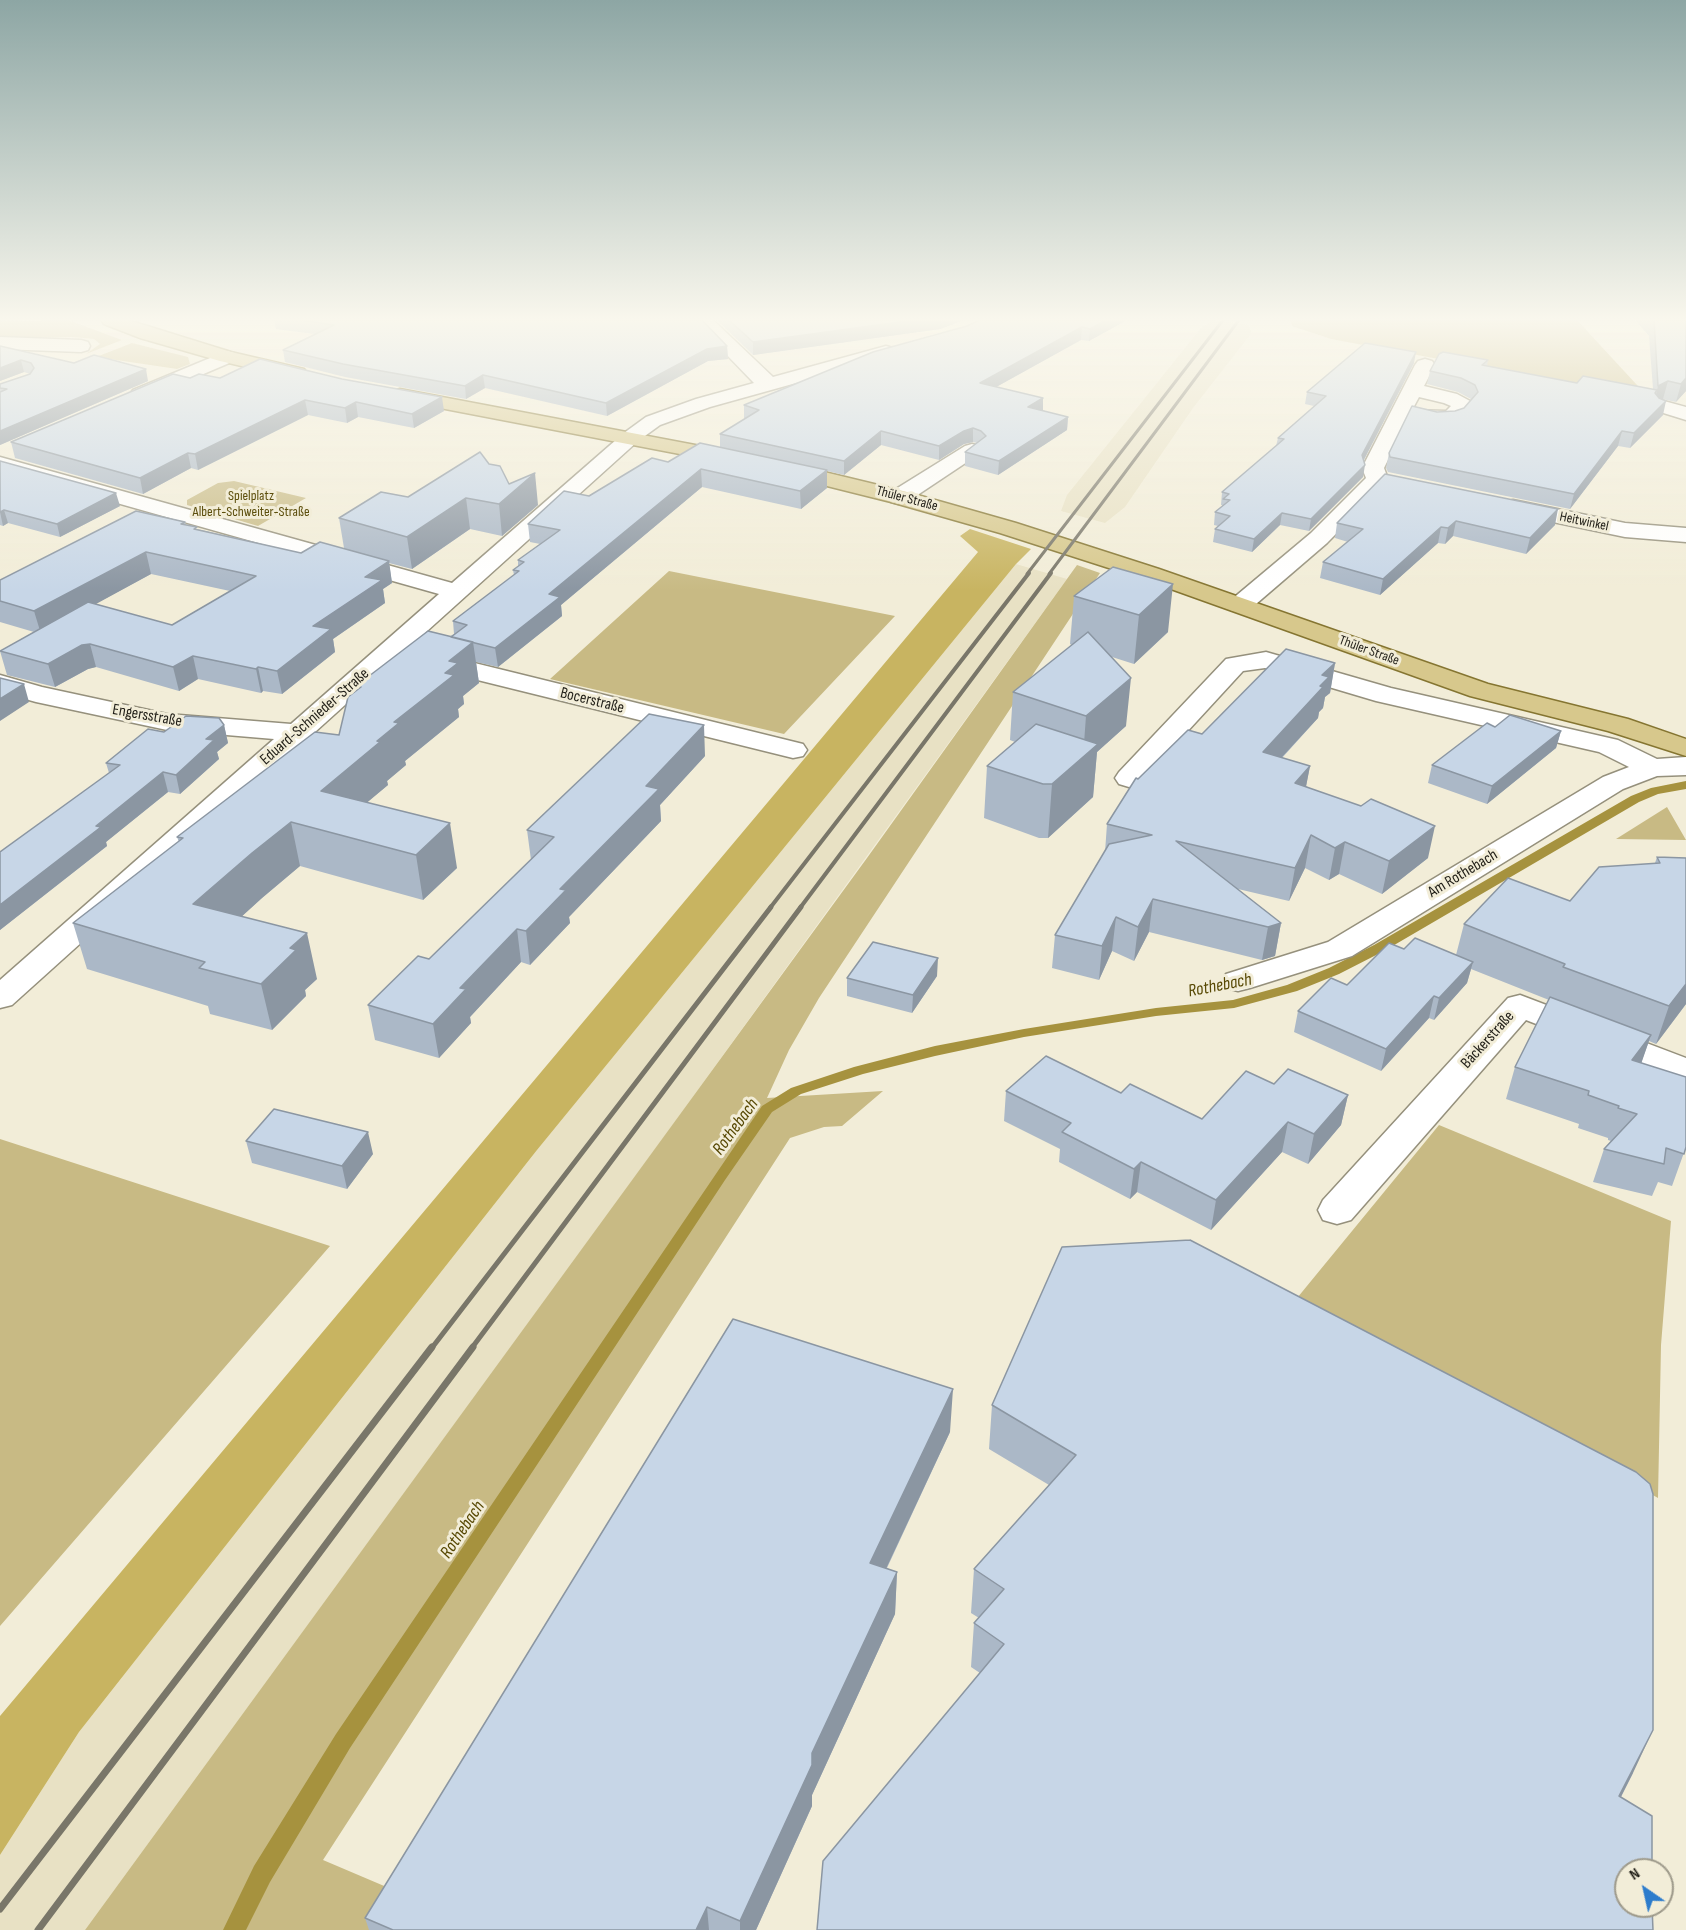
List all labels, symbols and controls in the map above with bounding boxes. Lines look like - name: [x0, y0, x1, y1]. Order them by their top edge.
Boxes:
- street label: Thüler Straße: [874, 483, 940, 515]
- park label: Spielplatz Albert-Schweiter-Straße: [192, 488, 310, 520]
- street label: Heitwinkel: [1558, 509, 1610, 535]
- street label: Thüler Straße: [1337, 632, 1401, 670]
- street label: Eduard-Schnieder-Straße: [257, 665, 373, 769]
- street label: Bocerstraße: [558, 684, 626, 718]
- street label: Engersstraße: [111, 700, 183, 732]
- street label: Am Rothebach: [1425, 846, 1501, 902]
- water label: Rothebach: [1186, 969, 1254, 1003]
- street label: Bäckerstraße: [1457, 1007, 1519, 1073]
- water label: Rothebach: [708, 1095, 764, 1159]
- water label: Rothebach: [436, 1497, 490, 1563]
- north arrow: [1614, 1858, 1674, 1918]
- text: N: [1626, 1864, 1644, 1885]

